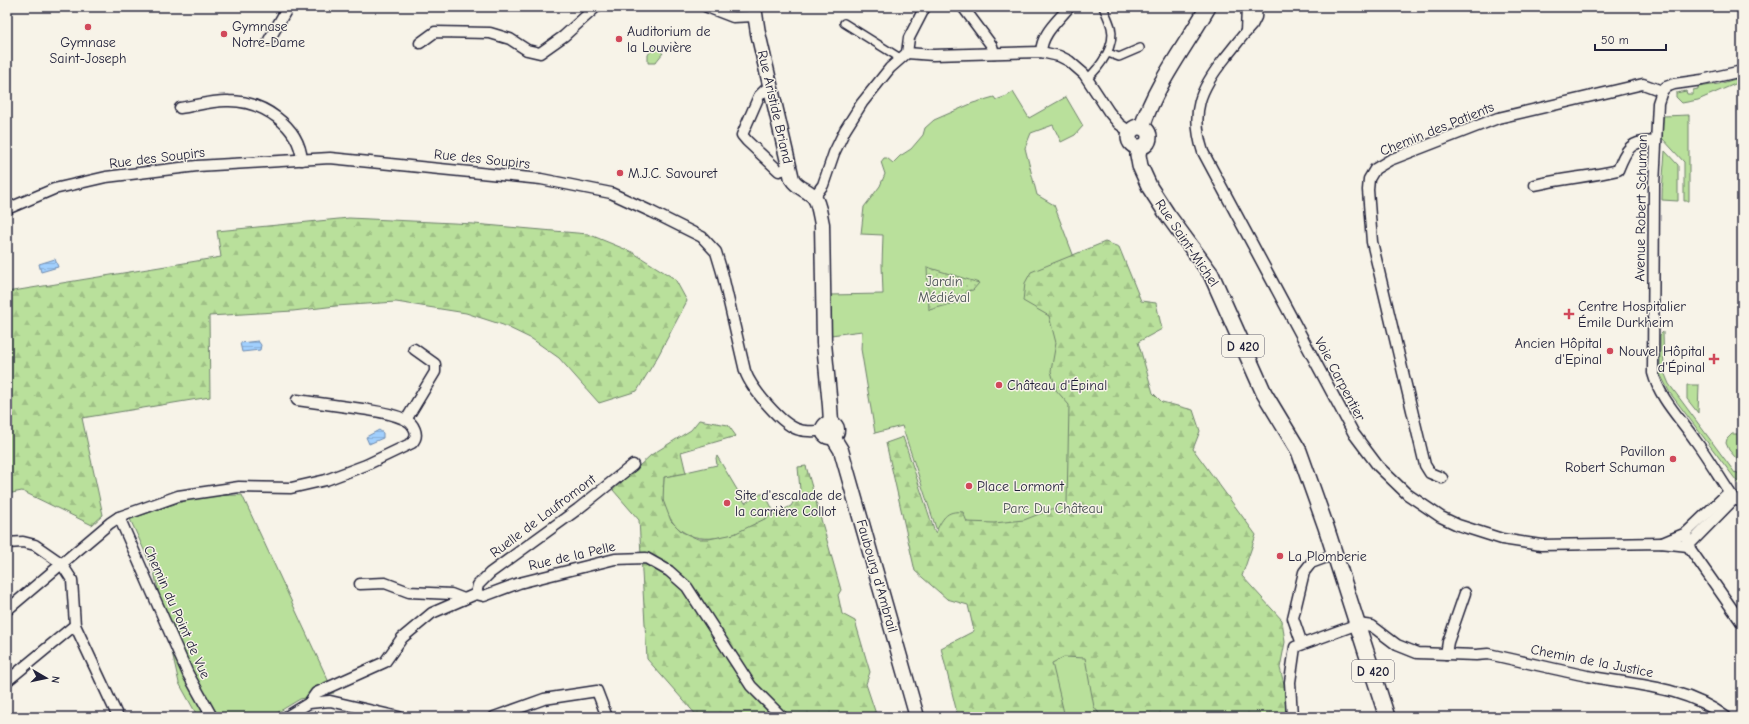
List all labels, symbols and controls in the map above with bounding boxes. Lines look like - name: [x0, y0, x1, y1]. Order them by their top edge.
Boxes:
- place label: Gymnase Notre-Dame: [232, 18, 305, 51]
- marker: Gymnase Saint-Joseph: [83, 22, 93, 32]
- place label: Auditorium de la Louvière: [627, 23, 710, 56]
- scale bar: [1595, 26, 1666, 52]
- marker: Gymnase Notre-Dame: [219, 29, 229, 39]
- text: 50 m: [1601, 33, 1629, 47]
- place label: Gymnase Saint-Joseph: [50, 34, 126, 67]
- marker: Auditorium de la Louvière: [614, 34, 624, 44]
- street label: Rue Aristide Briand: [754, 49, 796, 165]
- street label: Chemin des Patients: [1378, 98, 1497, 160]
- street label: Avenue Robert Schuman: [1631, 134, 1651, 282]
- street label: Rue des Soupirs: [108, 144, 206, 172]
- street label: Rue des Soupirs: [433, 146, 531, 173]
- place label: M.J.C. Savouret: [628, 165, 718, 182]
- marker: M.J.C. Savouret: [615, 168, 625, 178]
- street label: Rue Saint-Michel: [1151, 196, 1223, 290]
- park label: Jardin Médiéval: [918, 273, 970, 306]
- place label: Centre Hospitalier Émile Durkheim: [1578, 298, 1686, 331]
- marker: Centre Hospitalier Émile Durkheim: [1563, 308, 1575, 320]
- street label: Voie Carpentier: [1311, 334, 1369, 424]
- road number: D 420: [1222, 335, 1264, 357]
- place label: Ancien Hôpital d'Epinal: [1515, 335, 1602, 368]
- place label: Nouvel Hôpital d'Épinal: [1619, 343, 1705, 376]
- marker: Ancien Hôpital d'Epinal: [1605, 346, 1615, 356]
- marker: Nouvel Hôpital d'Épinal: [1708, 353, 1720, 365]
- place label: Château d'Épinal: [1007, 377, 1107, 394]
- marker: Château d'Épinal: [994, 380, 1004, 390]
- place label: Pavillon Robert Schuman: [1565, 443, 1665, 476]
- marker: Pavillon Robert Schuman: [1668, 454, 1678, 464]
- street label: Ruelle de Laufromont: [487, 470, 600, 561]
- place label: Place Lormont: [977, 478, 1065, 495]
- marker: Place Lormont: [964, 481, 974, 491]
- place label: Site d'escalade de la carrière Collot: [735, 487, 842, 520]
- marker: Site d'escalade de la carrière Collot: [722, 498, 732, 508]
- park label: Parc Du Château: [1003, 500, 1103, 517]
- street label: Faubourg d'Ambrail: [853, 517, 901, 635]
- street label: Rue de la Pelle: [527, 538, 617, 574]
- street label: Chemin du Point de Vue: [140, 543, 214, 681]
- place label: La Plomberie: [1288, 548, 1367, 565]
- marker: La Plomberie: [1275, 551, 1285, 561]
- street label: Chemin de la Justice: [1529, 641, 1655, 681]
- north arrow: [26, 658, 66, 698]
- road number: D 420: [1352, 660, 1394, 682]
- text: N: [48, 675, 62, 684]

